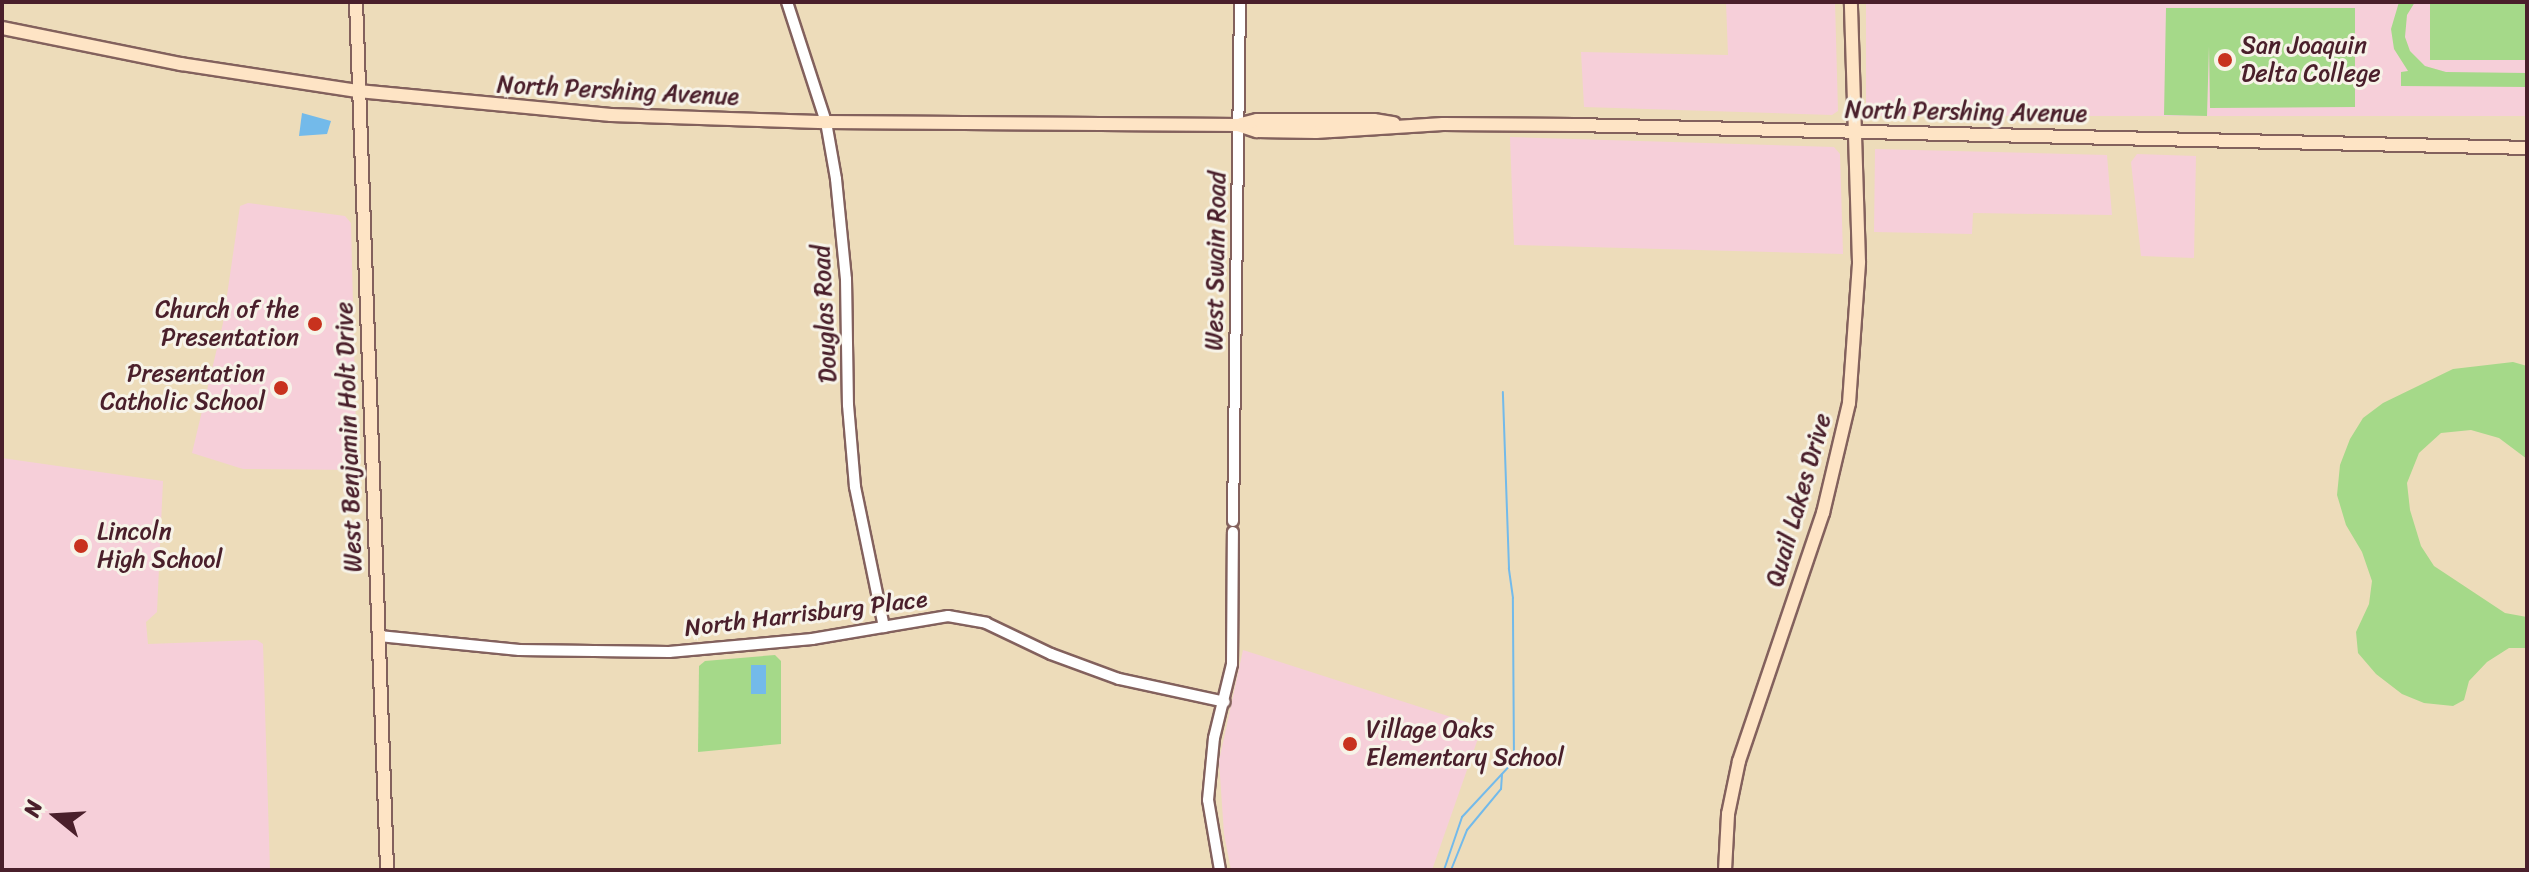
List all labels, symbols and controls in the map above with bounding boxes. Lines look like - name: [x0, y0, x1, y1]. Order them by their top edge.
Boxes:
- place label: San Joaquin Delta College: [2241, 32, 2380, 88]
- marker: San Joaquin Delta College: [2216, 51, 2234, 69]
- street label: North Pershing Avenue: [496, 70, 740, 112]
- street label: North Pershing Avenue: [1844, 95, 2088, 129]
- street label: West Swain Road: [1200, 171, 1232, 351]
- street label: Douglas Road: [807, 244, 843, 384]
- place label: Church of the Presentation: [153, 296, 299, 352]
- street label: West Benjamin Holt Drive: [330, 301, 368, 573]
- marker: Church of the Presentation: [306, 315, 324, 333]
- place label: Presentation Catholic School: [100, 360, 265, 416]
- marker: Presentation Catholic School: [272, 379, 290, 397]
- street label: Quail Lakes Drive: [1760, 410, 1838, 590]
- place label: Lincoln High School: [97, 518, 222, 574]
- marker: Lincoln High School: [72, 537, 90, 555]
- street label: North Harrisburg Place: [683, 585, 929, 643]
- place label: Village Oaks Elementary School: [1366, 716, 1564, 772]
- marker: Village Oaks Elementary School: [1341, 735, 1359, 753]
- north arrow: [16, 776, 96, 856]
- text: N: [12, 795, 54, 822]

